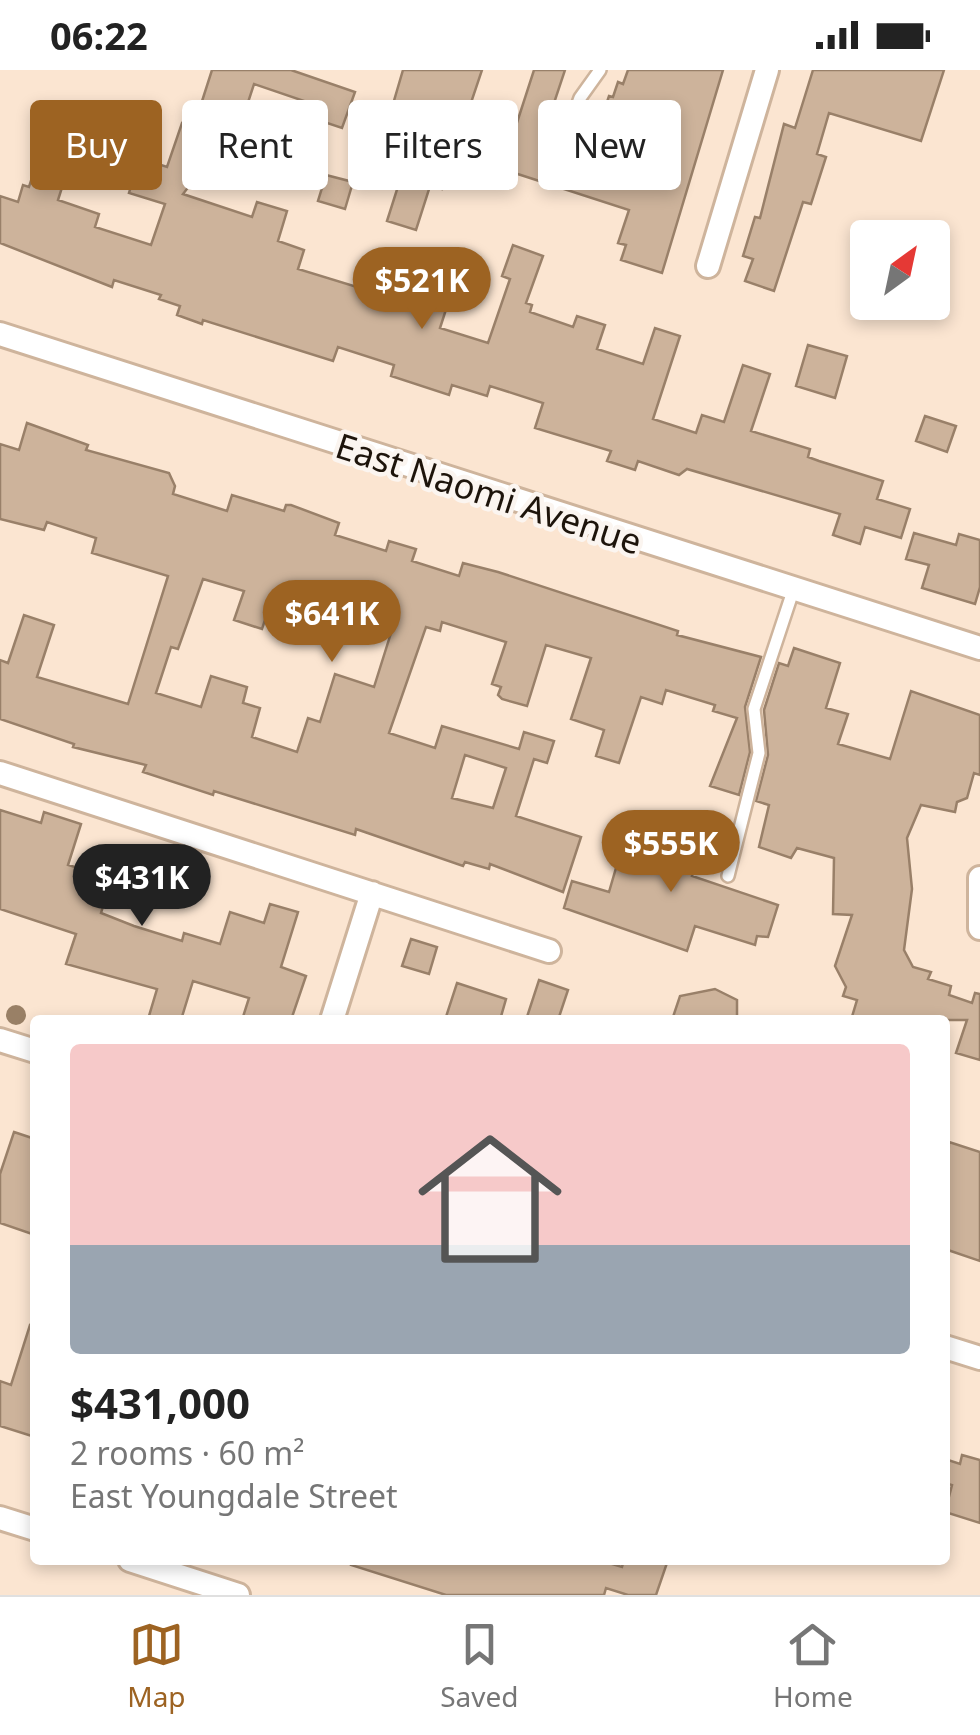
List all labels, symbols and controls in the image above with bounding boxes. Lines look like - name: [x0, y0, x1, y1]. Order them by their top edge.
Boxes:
- text: 06:22: [50, 9, 148, 61]
- chip: Buy: [30, 100, 162, 190]
- chip: Rent: [182, 100, 328, 190]
- chip: Filters: [348, 100, 518, 190]
- chip: New: [538, 100, 681, 190]
- north arrow: [850, 220, 950, 320]
- map controls: [850, 220, 950, 320]
- pin: $521K: [352, 247, 492, 332]
- text: $521K: [375, 258, 469, 301]
- street label: East Naomi Avenue: [330, 421, 648, 565]
- pin: $641K: [262, 580, 402, 665]
- text: $641K: [285, 591, 379, 634]
- pin: $555K: [601, 810, 741, 895]
- text: $555K: [624, 821, 718, 864]
- pin: $431K: [72, 844, 212, 929]
- text: $431K: [95, 855, 189, 898]
- icon: home: [400, 1109, 580, 1289]
- text: $431,000: [70, 1374, 250, 1431]
- text: 2 rooms · 60 m²: [70, 1431, 304, 1474]
- text: East Youngdale Street: [70, 1474, 398, 1517]
- tab: Map: [127, 1617, 186, 1715]
- tab: Saved: [440, 1617, 518, 1715]
- tab: Home: [773, 1617, 853, 1715]

